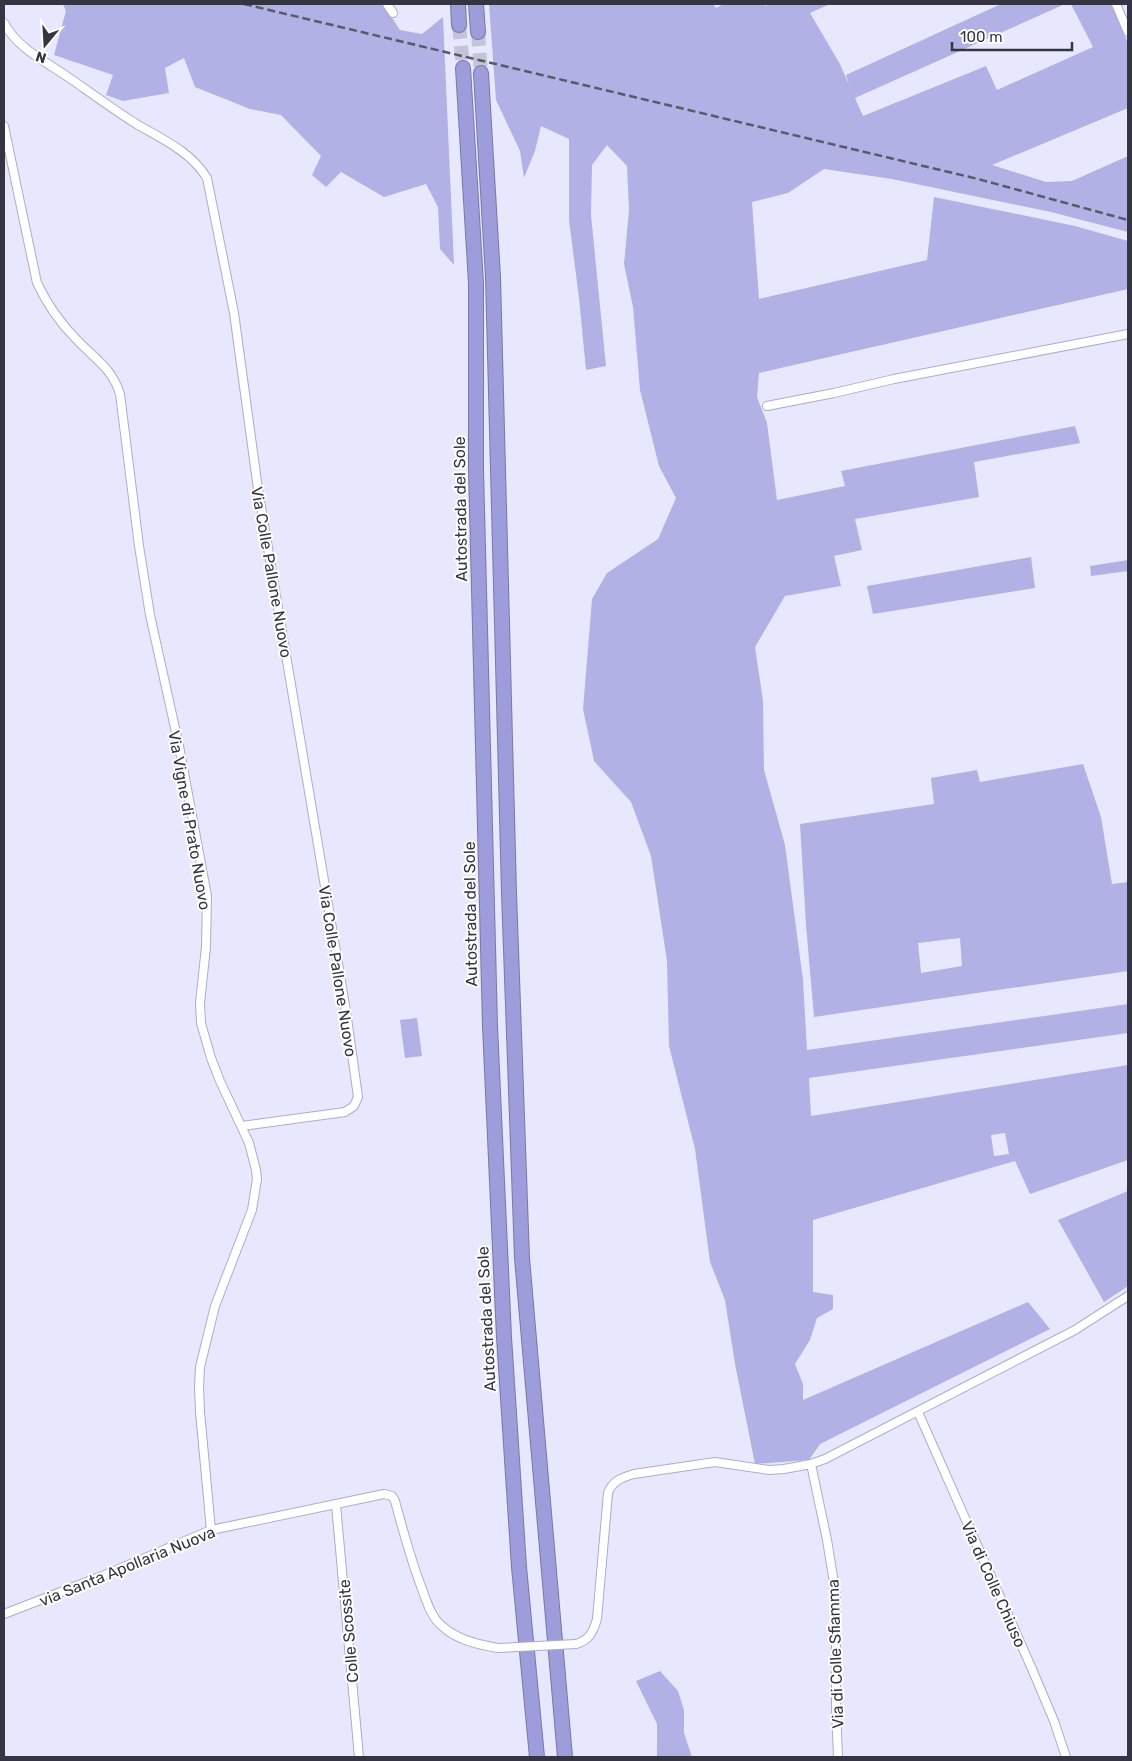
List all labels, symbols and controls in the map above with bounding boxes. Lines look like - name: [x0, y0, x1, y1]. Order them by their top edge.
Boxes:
- north arrow: [20, 20, 70, 70]
- scale bar: [952, 20, 1072, 52]
- text: 100 m: [960, 28, 1002, 46]
- text: N: [34, 47, 49, 67]
- street label: Autostrada del Sole: [450, 436, 471, 582]
- street label: Via Colle Pallone Nuovo: [247, 485, 296, 659]
- street label: Via Vigne di Prato Nuovo: [164, 729, 215, 911]
- street label: Autostrada del Sole: [460, 841, 481, 987]
- street label: Via Colle Pallone Nuovo: [315, 884, 360, 1058]
- street label: Autostrada del Sole: [473, 1246, 500, 1392]
- street label: Via di Colle Chiuso: [957, 1518, 1030, 1650]
- street label: via Santa Apollaria Nuova: [36, 1522, 218, 1611]
- street label: Colle Scossite: [335, 1578, 362, 1684]
- street label: Via di Colle Sfiamma: [823, 1579, 848, 1729]

